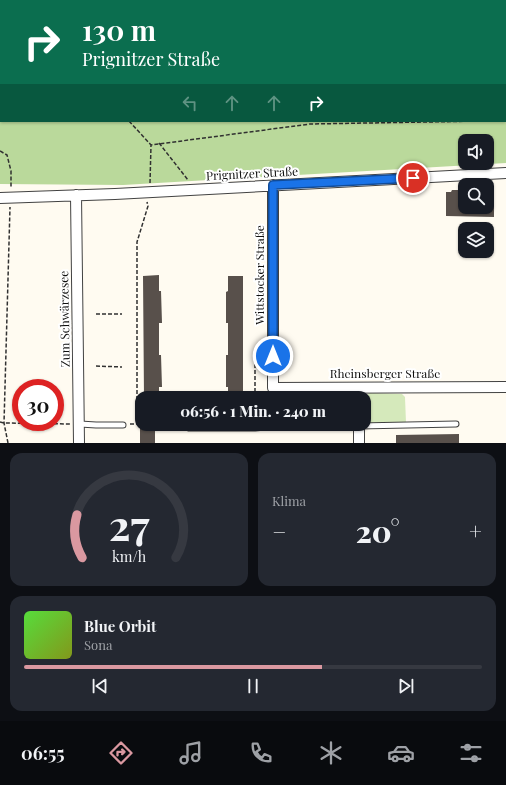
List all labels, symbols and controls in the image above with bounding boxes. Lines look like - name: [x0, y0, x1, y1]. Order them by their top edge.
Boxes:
- text: 130 m: [82, 11, 156, 48]
- icon: right: [16, 16, 68, 68]
- text: Prignitzer Straße: [82, 47, 220, 71]
- icon: left: [179, 92, 201, 114]
- icon: ahead: [221, 92, 243, 114]
- icon: ahead: [263, 92, 285, 114]
- icon: right: [305, 92, 327, 114]
- map controls: [458, 134, 494, 258]
- button: sound: [458, 134, 494, 170]
- pin: [396, 161, 430, 195]
- street label: Prignitzer Straße: [206, 163, 298, 183]
- icon: arrive: [402, 167, 424, 189]
- button: search: [458, 178, 494, 214]
- button: layers: [458, 222, 494, 258]
- street label: Wittstocker Straße: [251, 225, 267, 326]
- street label: Zum Schwärzesee: [55, 271, 73, 368]
- position arrow: [252, 335, 294, 377]
- street label: Rheinsberger Straße: [330, 365, 440, 381]
- speed limit sign: 30: [12, 379, 64, 431]
- text: 06:56 · 1 Min. · 240 m: [180, 401, 326, 421]
- text: Klima: [272, 492, 306, 509]
- text: 27: [109, 495, 149, 550]
- text: 20°: [356, 511, 400, 551]
- text: −: [272, 516, 286, 546]
- text: +: [469, 516, 482, 546]
- text: km/h: [112, 546, 147, 565]
- text: Blue Orbit: [84, 616, 156, 636]
- text: Sona: [84, 636, 112, 653]
- icon: previous: [89, 675, 111, 697]
- icon: pause: [242, 675, 264, 697]
- icon: next: [395, 675, 417, 697]
- icon: directions: [107, 739, 135, 767]
- icon: music: [177, 739, 205, 767]
- icon: phone: [247, 739, 275, 767]
- icon: climate: [317, 739, 345, 767]
- icon: car: [387, 739, 415, 767]
- icon: filters: [457, 739, 485, 767]
- text: 06:55: [21, 741, 64, 765]

